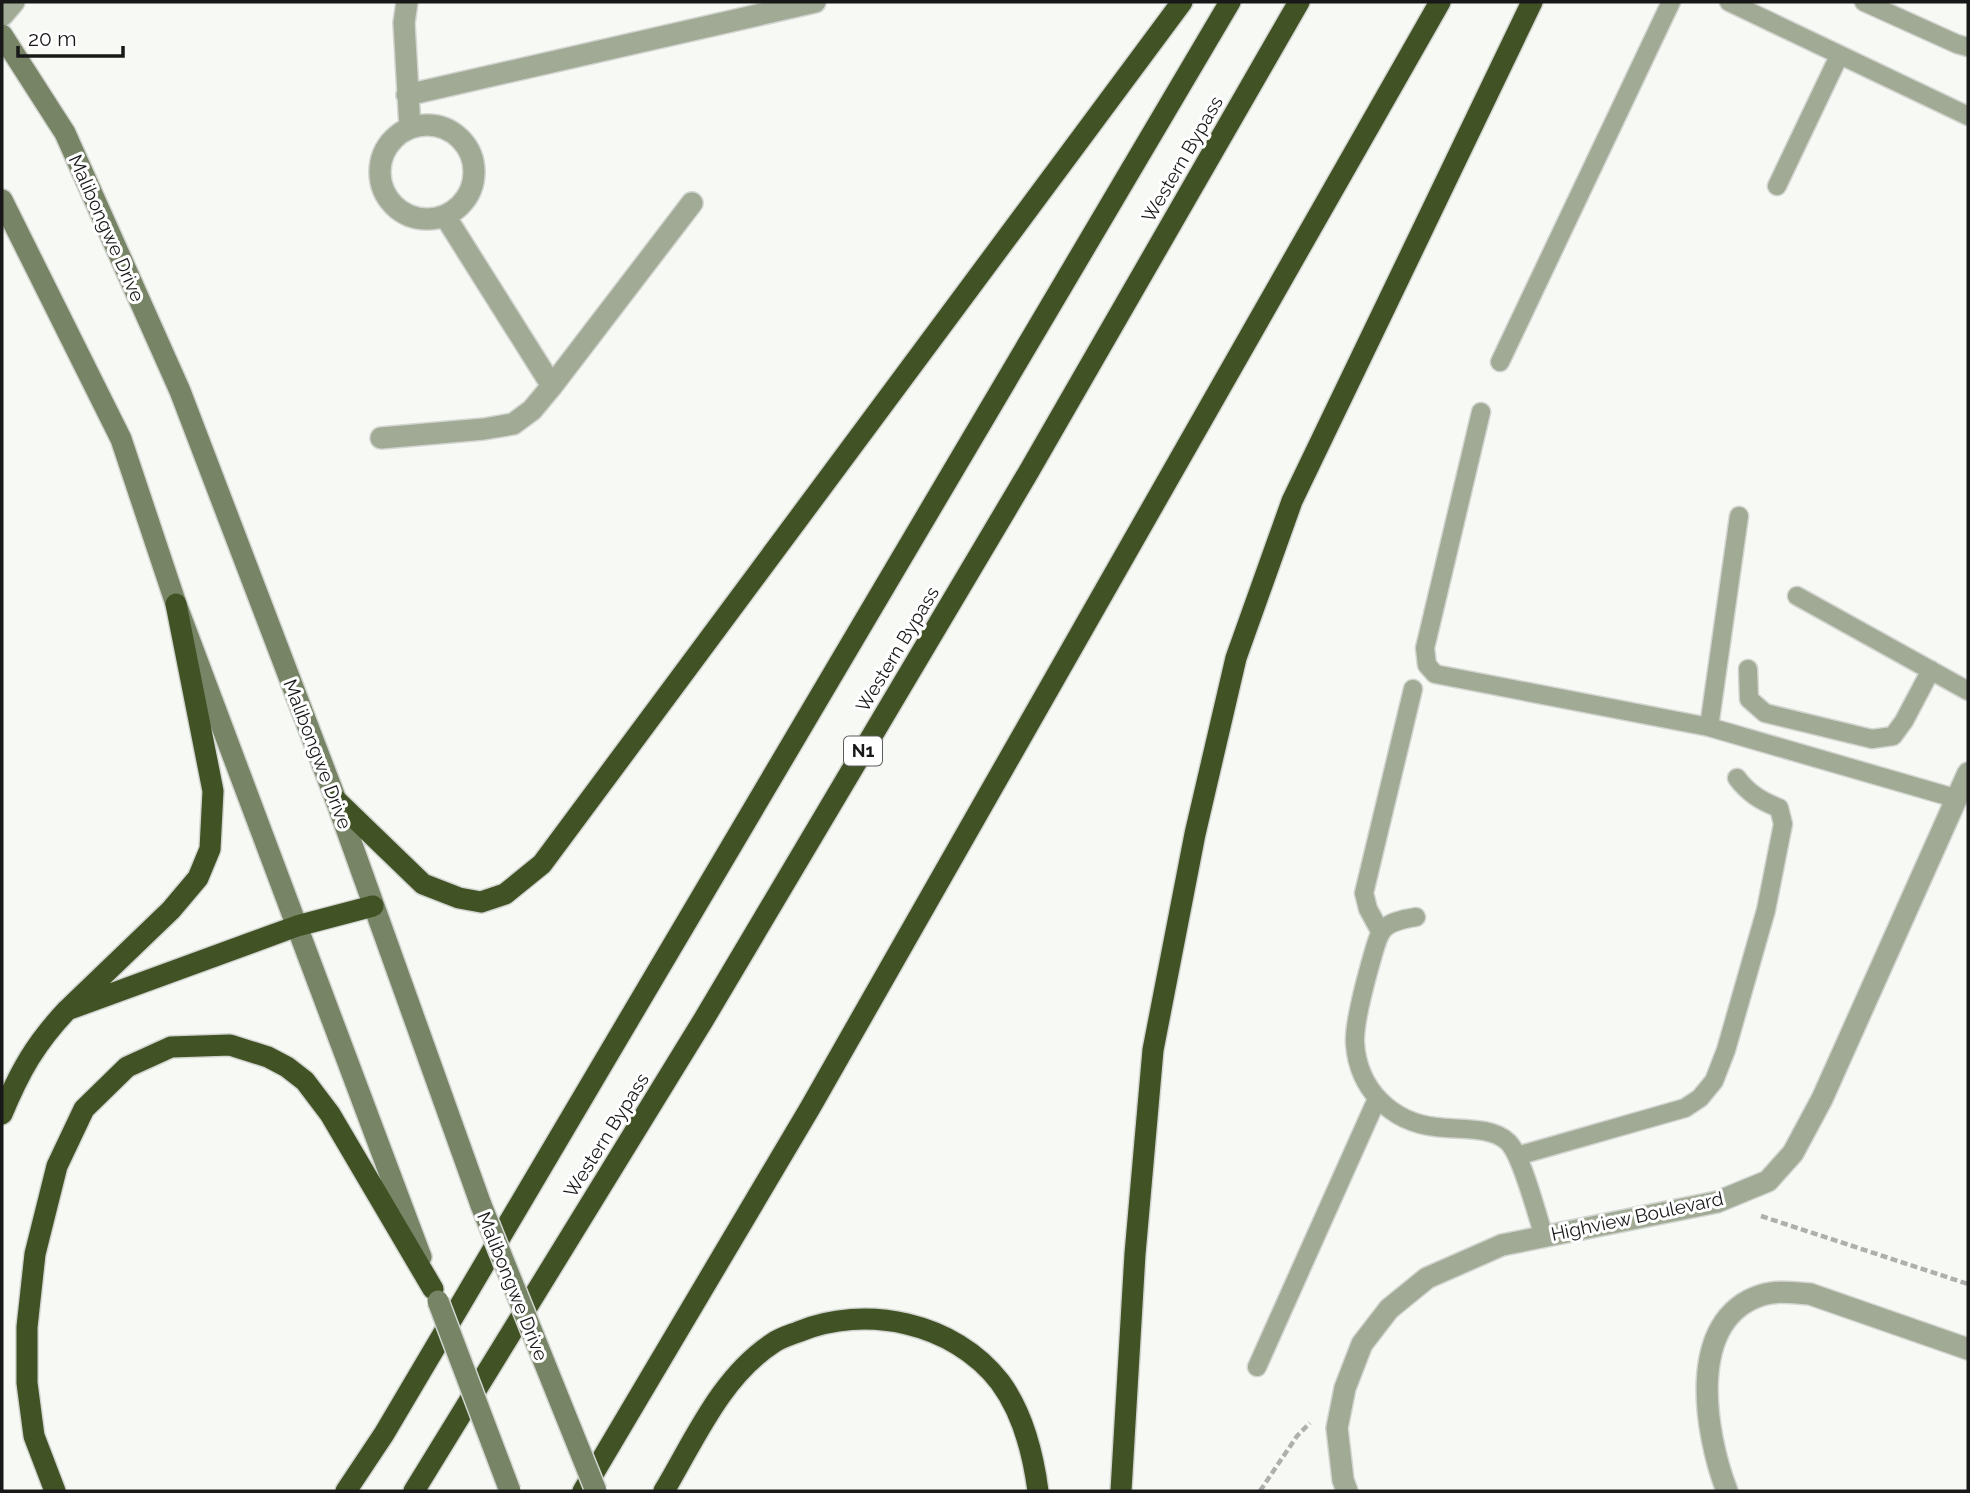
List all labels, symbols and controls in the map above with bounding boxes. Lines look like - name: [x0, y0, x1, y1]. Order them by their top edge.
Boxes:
- scale bar: [18, 14, 122, 58]
- text: 20 m: [28, 26, 76, 51]
- street label: Western Bypass: [1137, 92, 1227, 226]
- street label: Malibongwe Drive: [65, 151, 149, 305]
- street label: Western Bypass: [851, 582, 943, 716]
- street label: Malibongwe Drive: [279, 676, 357, 832]
- road number: N1: [844, 736, 882, 766]
- street label: Western Bypass: [559, 1069, 653, 1201]
- street label: Highview Boulevard: [1549, 1187, 1725, 1245]
- street label: Malibongwe Drive: [473, 1208, 553, 1364]

